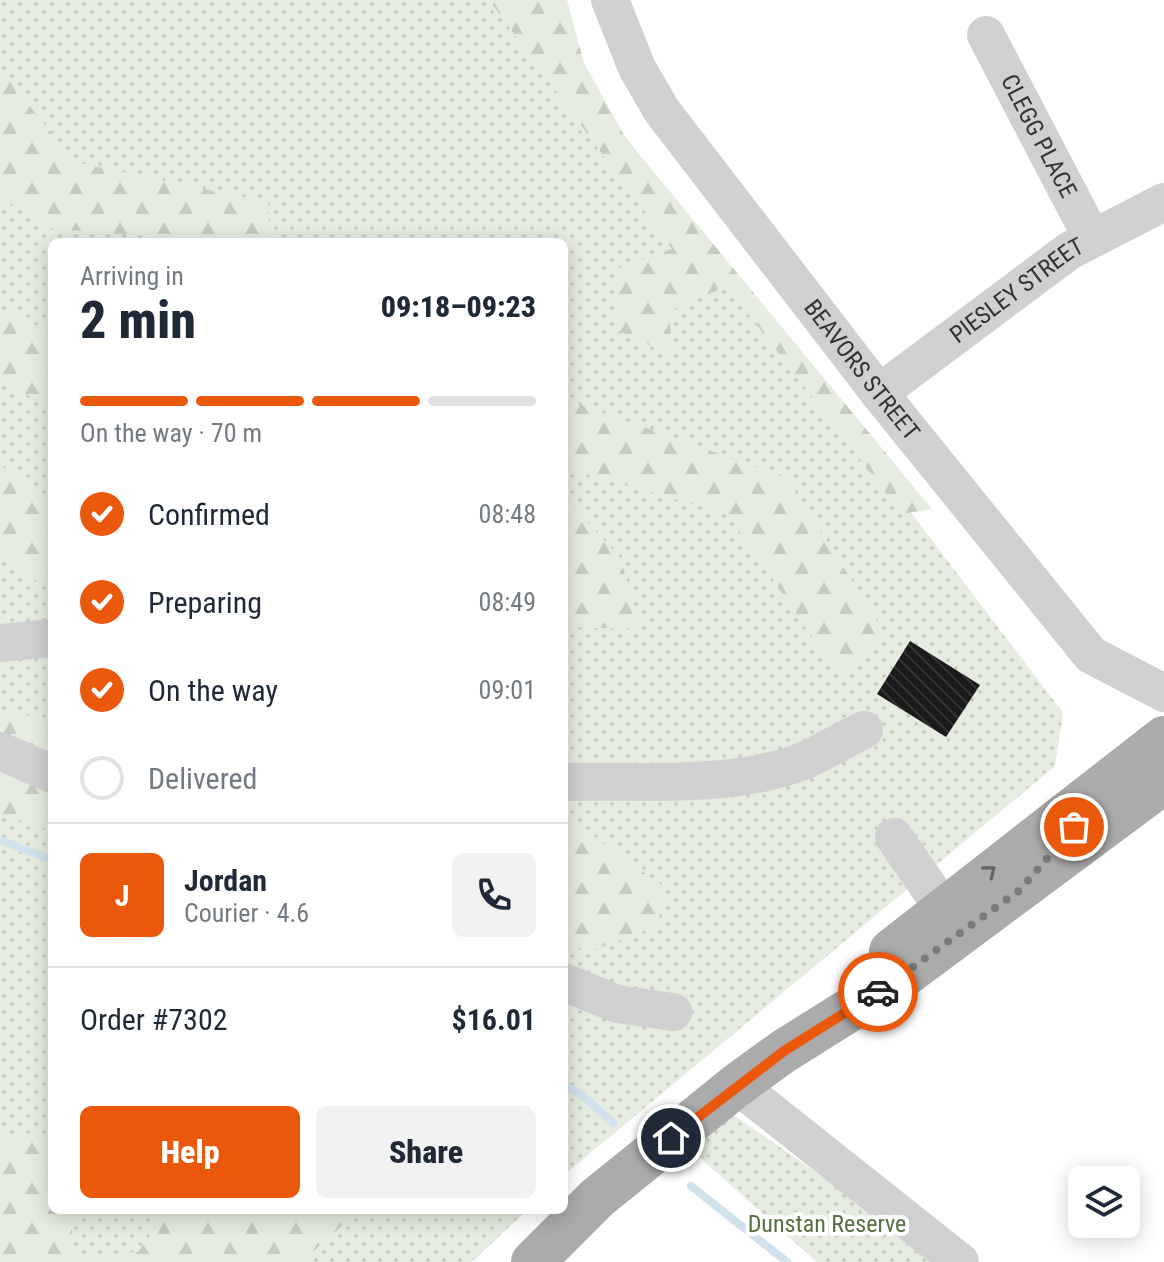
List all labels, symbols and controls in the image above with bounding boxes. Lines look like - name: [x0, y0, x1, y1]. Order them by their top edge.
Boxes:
- street label: CLEGG PLACE: [995, 70, 1082, 202]
- street label: PIESLEY STREET: [945, 232, 1088, 349]
- text: Arriving in: [80, 261, 184, 291]
- text: 09:18–09:23: [381, 289, 536, 324]
- text: 2 min: [80, 290, 196, 351]
- street label: BEAVORS STREET: [798, 294, 925, 446]
- text: On the way · 70 m: [80, 418, 262, 448]
- icon: check: [80, 492, 124, 536]
- text: Confirmed: [148, 497, 270, 532]
- text: 08:48: [479, 499, 536, 529]
- icon: check: [80, 580, 124, 624]
- text: Preparing: [148, 585, 262, 620]
- text: 08:49: [479, 587, 536, 617]
- icon: check: [80, 668, 124, 712]
- text: On the way: [148, 673, 278, 708]
- text: 09:01: [479, 675, 536, 705]
- text: Delivered: [148, 761, 257, 796]
- pin: [1040, 793, 1108, 861]
- icon: bag: [1052, 805, 1096, 849]
- button: phone: [452, 853, 536, 937]
- text: Jordan: [184, 863, 267, 898]
- one-way arrow: [981, 867, 996, 881]
- text: J: [115, 878, 129, 913]
- text: Courier · 4.6: [184, 898, 309, 928]
- courier: [838, 952, 918, 1032]
- icon: car: [856, 970, 900, 1014]
- text: Order #7302: [80, 1002, 228, 1037]
- text: $16.01: [451, 1002, 536, 1037]
- pin: [637, 1104, 705, 1172]
- button: Help: [80, 1106, 300, 1198]
- button: Share: [316, 1106, 536, 1198]
- icon: home: [649, 1116, 693, 1160]
- map controls: [1068, 1166, 1140, 1238]
- button: layers: [1068, 1166, 1140, 1238]
- park label: Dunstan Reserve: [748, 1210, 906, 1238]

